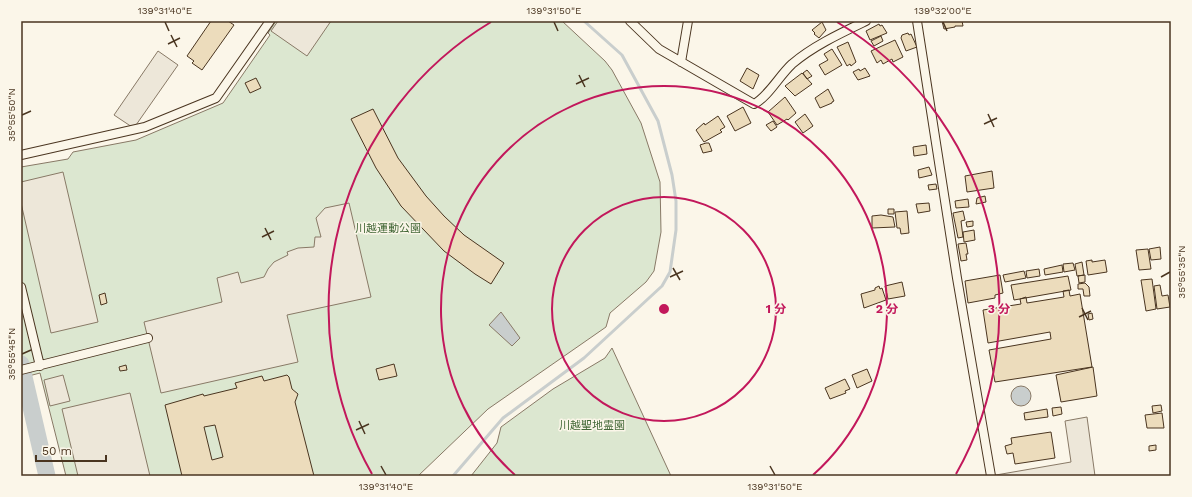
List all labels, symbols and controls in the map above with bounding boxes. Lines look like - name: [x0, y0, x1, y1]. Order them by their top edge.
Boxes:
- text: 139°31'40"E: [138, 5, 192, 16]
- text: 139°31'50"E: [526, 5, 582, 16]
- text: 139°32'00"E: [914, 5, 972, 16]
- text: 35°55'50"N: [6, 88, 17, 142]
- park label: 川越運動公園: [355, 222, 421, 235]
- text: 35°55'35"N: [1176, 245, 1187, 299]
- centre of rings: [657, 302, 671, 316]
- text: 1 分: [766, 302, 786, 316]
- text: 2 分: [876, 302, 898, 316]
- text: 3 分: [988, 302, 1010, 316]
- text: 35°55'45"N: [6, 328, 17, 380]
- park label: 川越聖地霊園: [559, 419, 625, 432]
- scale bar: [36, 437, 106, 463]
- text: 50 m: [42, 444, 72, 458]
- text: 139°31'40"E: [359, 481, 413, 492]
- text: 139°31'50"E: [747, 481, 803, 492]

